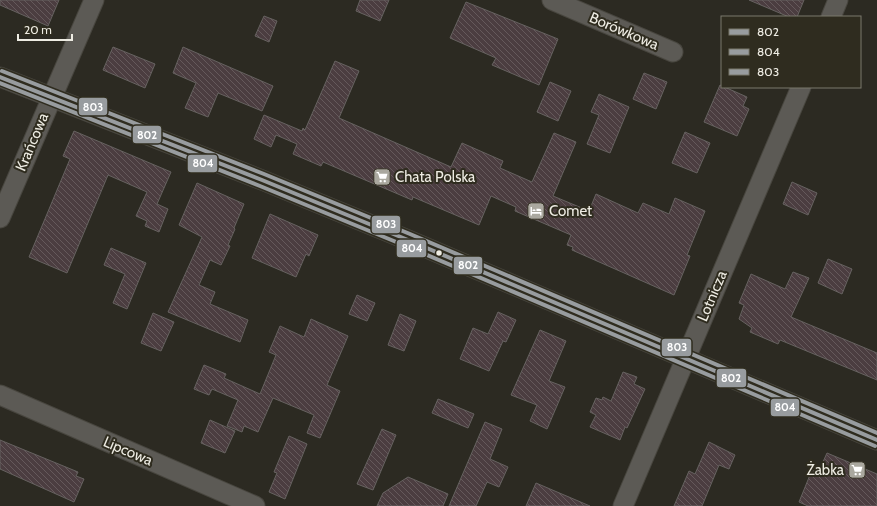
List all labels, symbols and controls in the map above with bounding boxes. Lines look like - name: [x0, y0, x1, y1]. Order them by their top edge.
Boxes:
- street label: Borówkowa: [587, 8, 662, 54]
- scale bar: [18, 16, 72, 42]
- legend: [721, 16, 861, 88]
- text: 20 m: [24, 22, 52, 37]
- text: 802: [757, 24, 779, 39]
- text: 804: [757, 44, 780, 59]
- text: 803: [757, 64, 779, 79]
- line badge: 803: [78, 97, 108, 116]
- text: 803: [83, 100, 103, 114]
- street label: Krańcowa: [12, 109, 53, 174]
- line badge: 802: [132, 125, 162, 144]
- text: 802: [137, 128, 157, 142]
- line badge: 804: [187, 154, 218, 173]
- text: 804: [192, 156, 214, 170]
- supermarket icon: Chata Polska: [372, 167, 392, 187]
- place label: Chata Polska: [395, 168, 476, 186]
- hotel icon: Comet: [526, 201, 546, 221]
- place label: Comet: [549, 202, 592, 220]
- line badge: 803: [371, 215, 401, 234]
- text: 803: [376, 217, 396, 231]
- line badge: 804: [396, 239, 427, 258]
- text: 804: [401, 241, 423, 255]
- unlabelled marker: [434, 248, 444, 258]
- line badge: 802: [453, 256, 483, 275]
- text: 802: [458, 258, 478, 272]
- street label: Lotnicza: [693, 267, 731, 324]
- line badge: 803: [661, 338, 692, 357]
- text: 803: [667, 340, 687, 354]
- line badge: 802: [716, 368, 747, 388]
- text: 802: [721, 371, 741, 385]
- line badge: 804: [770, 398, 800, 417]
- text: 804: [774, 400, 796, 414]
- street label: Lipcowa: [101, 433, 156, 470]
- place label: Żabka: [806, 460, 845, 479]
- supermarket icon: Żabka: [847, 460, 867, 480]

